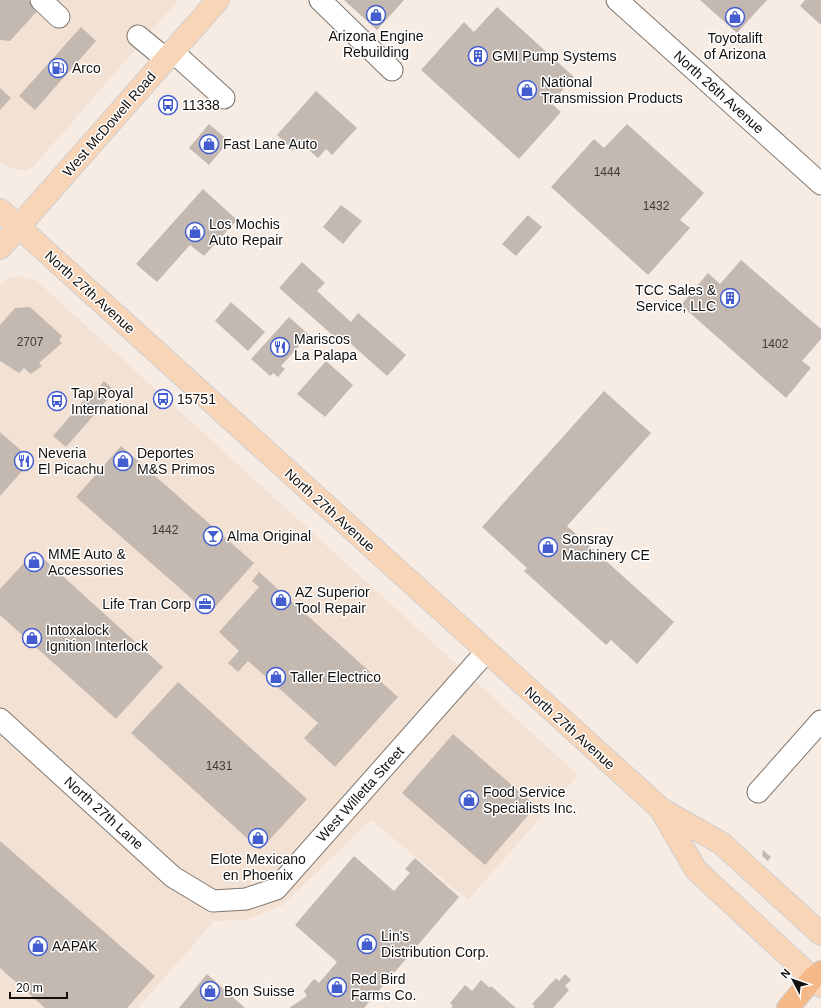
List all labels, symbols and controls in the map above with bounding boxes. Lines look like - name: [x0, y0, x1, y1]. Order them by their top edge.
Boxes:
- shop icon: Arizona Engine Rebuilding: [365, 4, 387, 26]
- shop icon: Toyotalift of Arizona: [724, 6, 746, 28]
- place label: Arizona Engine Rebuilding: [329, 28, 424, 60]
- place label: Toyotalift of Arizona: [704, 30, 766, 62]
- building icon: GMI Pump Systems: [467, 45, 489, 67]
- street label: North 26th Avenue: [671, 47, 768, 137]
- place label: GMI Pump Systems: [492, 48, 616, 64]
- fuel station icon: Arco: [47, 57, 69, 79]
- place label: Arco: [72, 60, 101, 76]
- street label: West McDowell Road: [59, 68, 159, 180]
- place label: National Transmission Products: [541, 74, 683, 106]
- shop icon: National Transmission Products: [516, 79, 538, 101]
- bus stop icon: 11338: [157, 94, 179, 116]
- place label: 11338: [182, 97, 220, 113]
- shop icon: Fast Lane Auto: [198, 133, 220, 155]
- place label: Fast Lane Auto: [223, 136, 317, 152]
- house number: 1444: [594, 165, 621, 179]
- house number: 1432: [643, 199, 670, 213]
- place label: Los Mochis Auto Repair: [209, 216, 283, 248]
- shop icon: Los Mochis Auto Repair: [184, 221, 206, 243]
- street label: North 27th Avenue: [42, 247, 139, 337]
- place label: TCC Sales & Service, LLC: [635, 282, 717, 314]
- building icon: TCC Sales & Service, LLC: [719, 287, 741, 309]
- place label: Mariscos La Palapa: [294, 331, 357, 363]
- house number: 2707: [17, 335, 44, 349]
- restaurant icon: Mariscos La Palapa: [269, 336, 291, 358]
- house number: 1402: [762, 337, 789, 351]
- place label: Tap Royal International: [71, 385, 148, 417]
- bus stop icon: 15751: [152, 388, 174, 410]
- bus stop icon: Tap Royal International: [46, 390, 68, 412]
- place label: 15751: [177, 391, 216, 407]
- place label: Neveria El Picachu: [38, 445, 104, 477]
- place label: Deportes M&S Primos: [137, 445, 215, 477]
- restaurant icon: Neveria El Picachu: [13, 450, 35, 472]
- shop icon: Deportes M&S Primos: [112, 450, 134, 472]
- street label: North 27th Avenue: [282, 465, 379, 555]
- house number: 1442: [152, 523, 179, 537]
- bar icon: Alma Original: [202, 525, 224, 547]
- place label: Alma Original: [227, 528, 311, 544]
- place label: Sonsray Machinery CE: [562, 531, 650, 563]
- shop icon: Sonsray Machinery CE: [537, 536, 559, 558]
- place label: MME Auto & Accessories: [48, 546, 126, 578]
- shop icon: MME Auto & Accessories: [23, 551, 45, 573]
- place label: AZ Superior Tool Repair: [295, 584, 370, 616]
- shop icon: AZ Superior Tool Repair: [270, 589, 292, 611]
- office icon: Life Tran Corp: [194, 593, 216, 615]
- place label: Life Tran Corp: [102, 596, 191, 612]
- place label: Intoxalock Ignition Interlock: [46, 622, 149, 654]
- shop icon: Intoxalock Ignition Interlock: [21, 627, 43, 649]
- shop icon: Taller Electrico: [265, 666, 287, 688]
- place label: Taller Electrico: [290, 669, 381, 685]
- street label: North 27th Avenue: [522, 683, 619, 773]
- street label: West Willetta Street: [313, 743, 407, 845]
- house number: 1431: [206, 759, 233, 773]
- street label: North 27th Lane: [61, 773, 147, 853]
- place label: Food Service Specialists Inc.: [483, 784, 576, 816]
- shop icon: Food Service Specialists Inc.: [458, 789, 480, 811]
- shop icon: Elote Mexicano en Phoenix: [247, 827, 269, 849]
- place label: Elote Mexicano en Phoenix: [210, 851, 306, 883]
- place label: Lin's Distribution Corp.: [381, 928, 489, 960]
- shop icon: Lin's Distribution Corp.: [356, 933, 378, 955]
- shop icon: AAPAK: [27, 935, 49, 957]
- place label: AAPAK: [52, 938, 98, 954]
- north arrow: [773, 960, 813, 1000]
- text: N: [778, 966, 793, 980]
- place label: Red Bird Farms Co.: [351, 971, 416, 1003]
- scale bar: [10, 974, 67, 1000]
- shop icon: Red Bird Farms Co.: [326, 976, 348, 998]
- shop icon: Bon Suisse: [199, 980, 221, 1002]
- text: 20 m: [16, 981, 43, 995]
- place label: Bon Suisse: [224, 983, 295, 999]

